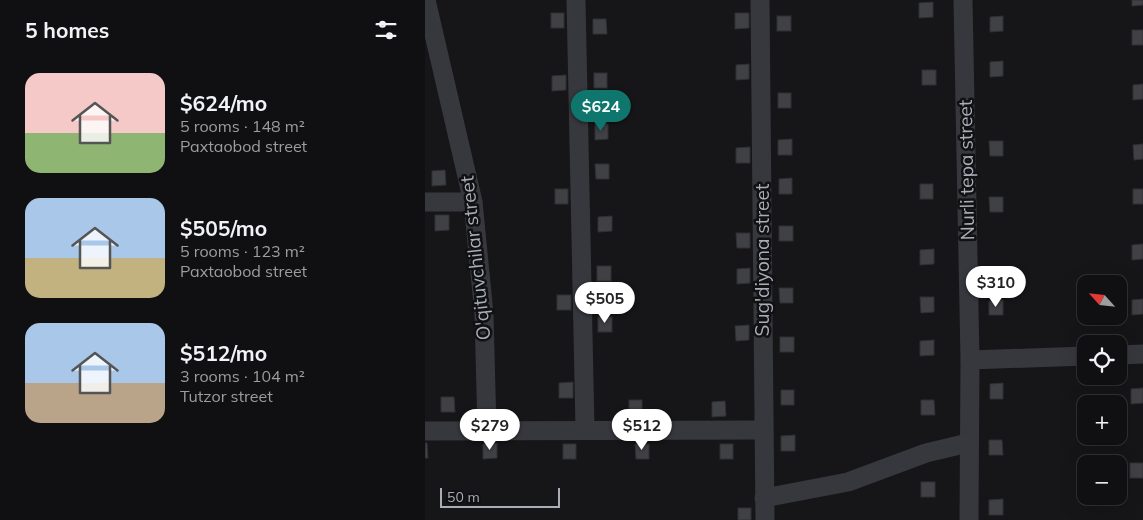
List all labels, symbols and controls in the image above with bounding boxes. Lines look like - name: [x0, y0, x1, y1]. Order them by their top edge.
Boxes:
- icon: filters: [372, 16, 400, 44]
- text: 5 homes: [25, 17, 109, 43]
- text: $624/mo: [180, 90, 267, 116]
- pin: $624: [571, 90, 631, 132]
- icon: home: [65, 93, 125, 153]
- text: $624: [582, 96, 620, 116]
- street label: Nurli tepa street: [953, 99, 979, 241]
- text: 5 rooms · 148 m²: [180, 116, 305, 136]
- text: Paxtaobod street: [180, 136, 307, 156]
- street label: O'qituvchilar street: [454, 174, 496, 341]
- street label: Sug'diyona street: [750, 183, 774, 336]
- text: $505/mo: [180, 215, 267, 241]
- icon: home: [65, 218, 125, 278]
- text: 5 rooms · 123 m²: [180, 241, 305, 261]
- text: Paxtaobod street: [180, 261, 307, 281]
- pin: $310: [966, 266, 1026, 308]
- text: $310: [977, 272, 1015, 292]
- north arrow: [1077, 275, 1127, 325]
- map controls: [1077, 275, 1127, 505]
- pin: $505: [575, 282, 635, 324]
- text: $505: [586, 288, 624, 308]
- button: locate: [1077, 335, 1127, 385]
- text: $512/mo: [180, 340, 267, 366]
- icon: home: [65, 343, 125, 403]
- text: 3 rooms · 104 m²: [180, 366, 305, 386]
- text: Tutzor street: [180, 386, 273, 406]
- button: +: [1077, 395, 1127, 445]
- pin: $279: [460, 408, 520, 451]
- pin: $512: [612, 408, 672, 451]
- text: $279: [471, 415, 509, 435]
- text: $512: [623, 415, 661, 435]
- button: −: [1077, 455, 1127, 505]
- scale bar: [440, 485, 560, 508]
- text: 50 m: [447, 488, 480, 506]

